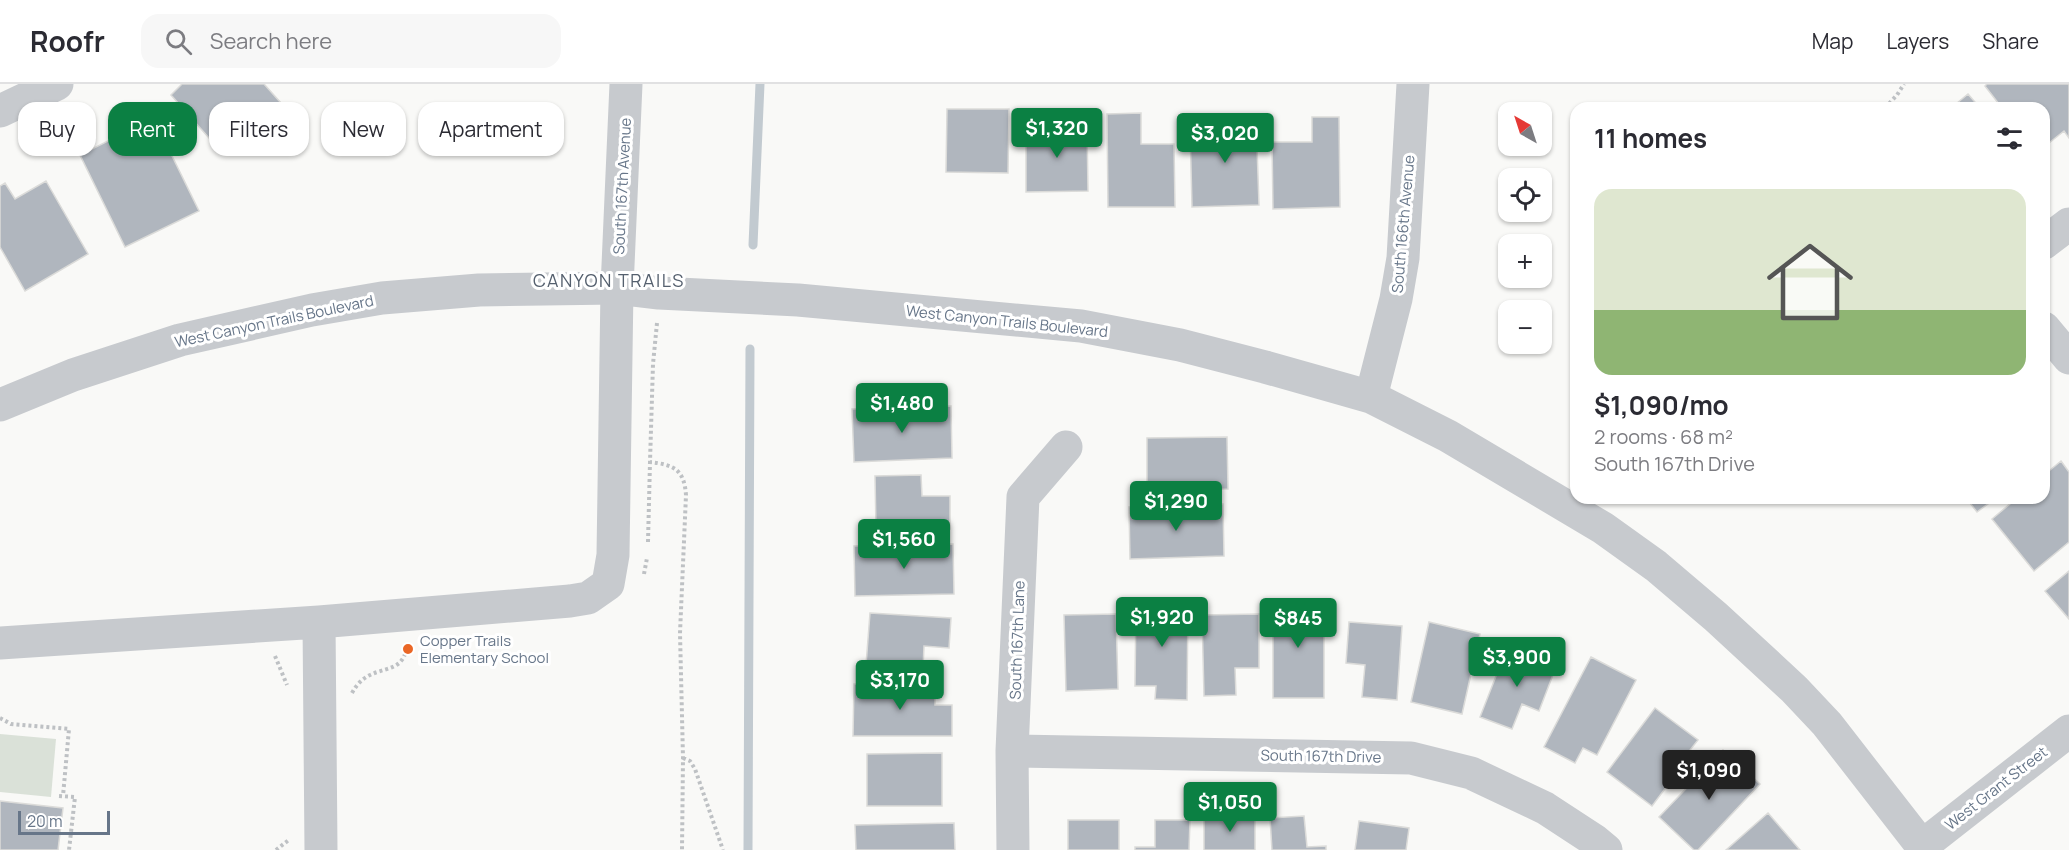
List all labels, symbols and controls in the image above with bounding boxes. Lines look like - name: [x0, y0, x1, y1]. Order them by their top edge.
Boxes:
- search box: [141, 14, 561, 68]
- text: Roofr: [30, 22, 105, 60]
- icon: search: [162, 25, 195, 58]
- text: Search here: [210, 26, 332, 56]
- text: Map: [1812, 27, 1853, 55]
- text: Layers: [1886, 27, 1949, 55]
- text: Share: [1982, 27, 2039, 55]
- chip: Buy: [18, 102, 96, 156]
- chip: Rent: [108, 102, 197, 156]
- chip: Filters: [209, 102, 309, 156]
- chip: New: [321, 102, 406, 156]
- chip: Apartment: [418, 102, 564, 156]
- north arrow: [1498, 102, 1552, 156]
- map controls: [1498, 102, 1552, 354]
- pin: $1,320: [1008, 108, 1106, 159]
- pin: $3,020: [1176, 113, 1274, 164]
- text: $1,320: [1025, 114, 1089, 141]
- street label: South 167th Avenue: [608, 117, 636, 255]
- text: $3,020: [1191, 119, 1259, 146]
- text: 11 homes: [1594, 120, 1707, 156]
- icon: filters: [1993, 122, 2026, 155]
- street label: South 166th Avenue: [1386, 154, 1420, 294]
- button: locate: [1498, 168, 1552, 222]
- icon: home: [1756, 228, 1864, 336]
- button: +: [1498, 234, 1552, 288]
- district label: CANYON TRAILS: [533, 268, 685, 292]
- street label: West Canyon Trails Boulevard: [173, 290, 375, 352]
- street label: West Canyon Trails Boulevard: [905, 300, 1109, 342]
- button: −: [1498, 300, 1552, 354]
- pin: $1,480: [853, 383, 951, 434]
- text: $1,090/mo: [1594, 387, 1729, 423]
- text: $1,480: [870, 389, 934, 416]
- text: 2 rooms · 68 m²: [1594, 423, 1733, 450]
- text: South 167th Drive: [1594, 450, 1755, 477]
- pin: $1,290: [1127, 481, 1225, 532]
- text: $1,290: [1144, 487, 1208, 514]
- pin: $1,560: [855, 519, 953, 570]
- text: $1,560: [872, 525, 936, 552]
- street label: South 167th Lane: [1004, 580, 1030, 700]
- pin: $1,920: [1113, 597, 1211, 648]
- pin: $845: [1262, 598, 1334, 649]
- text: $1,920: [1130, 603, 1194, 630]
- text: $845: [1274, 604, 1322, 631]
- place label: Copper Trails Elementary School: [420, 630, 549, 668]
- pin: $3,900: [1468, 637, 1566, 688]
- marker: Copper Trails Elementary School: [401, 642, 415, 656]
- text: $3,900: [1482, 643, 1552, 670]
- pin: $3,170: [851, 660, 949, 711]
- text: $3,170: [870, 666, 930, 693]
- street label: West Grant Street: [1940, 741, 2052, 835]
- street label: South 167th Drive: [1261, 744, 1382, 768]
- pin: $1,090: [1660, 750, 1758, 801]
- text: $1,090: [1676, 756, 1742, 783]
- pin: $1,050: [1181, 782, 1279, 833]
- text: $1,050: [1198, 788, 1262, 815]
- scale bar: [18, 808, 110, 836]
- text: 20 m: [27, 810, 63, 832]

